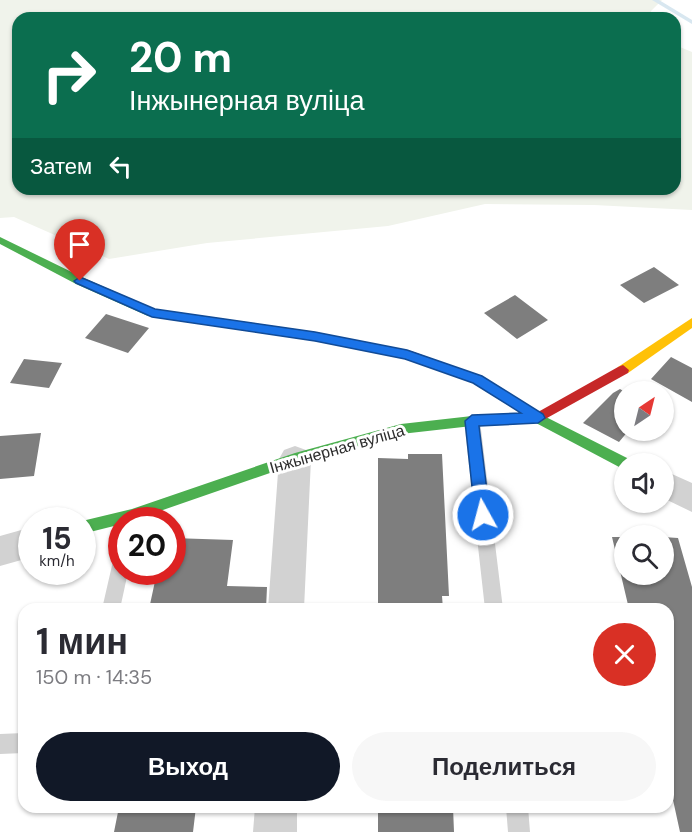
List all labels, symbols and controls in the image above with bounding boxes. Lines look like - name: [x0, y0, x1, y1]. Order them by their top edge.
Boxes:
- text: 20 m: [129, 30, 232, 85]
- icon: right: [30, 36, 108, 114]
- text: Інжынерная вуліца: [129, 83, 364, 118]
- icon: left: [104, 150, 137, 183]
- text: Затем: [30, 152, 92, 181]
- pin: [54, 219, 105, 281]
- icon: arrive: [63, 228, 96, 261]
- north arrow: [614, 381, 674, 441]
- map controls: [614, 381, 674, 585]
- street label: Інжынерная вуліца: [267, 420, 407, 478]
- button: sound: [614, 453, 674, 513]
- position arrow: [451, 483, 515, 547]
- speed limit sign: 20: [108, 507, 186, 585]
- text: 15: [42, 519, 72, 558]
- button: search: [614, 525, 674, 585]
- text: km/h: [39, 551, 75, 571]
- text: 1 мин: [36, 618, 128, 665]
- button: close: [593, 623, 656, 686]
- text: 150 m · 14:35: [36, 664, 152, 690]
- button: Выход: [36, 732, 340, 801]
- button: Поделиться: [352, 732, 656, 801]

